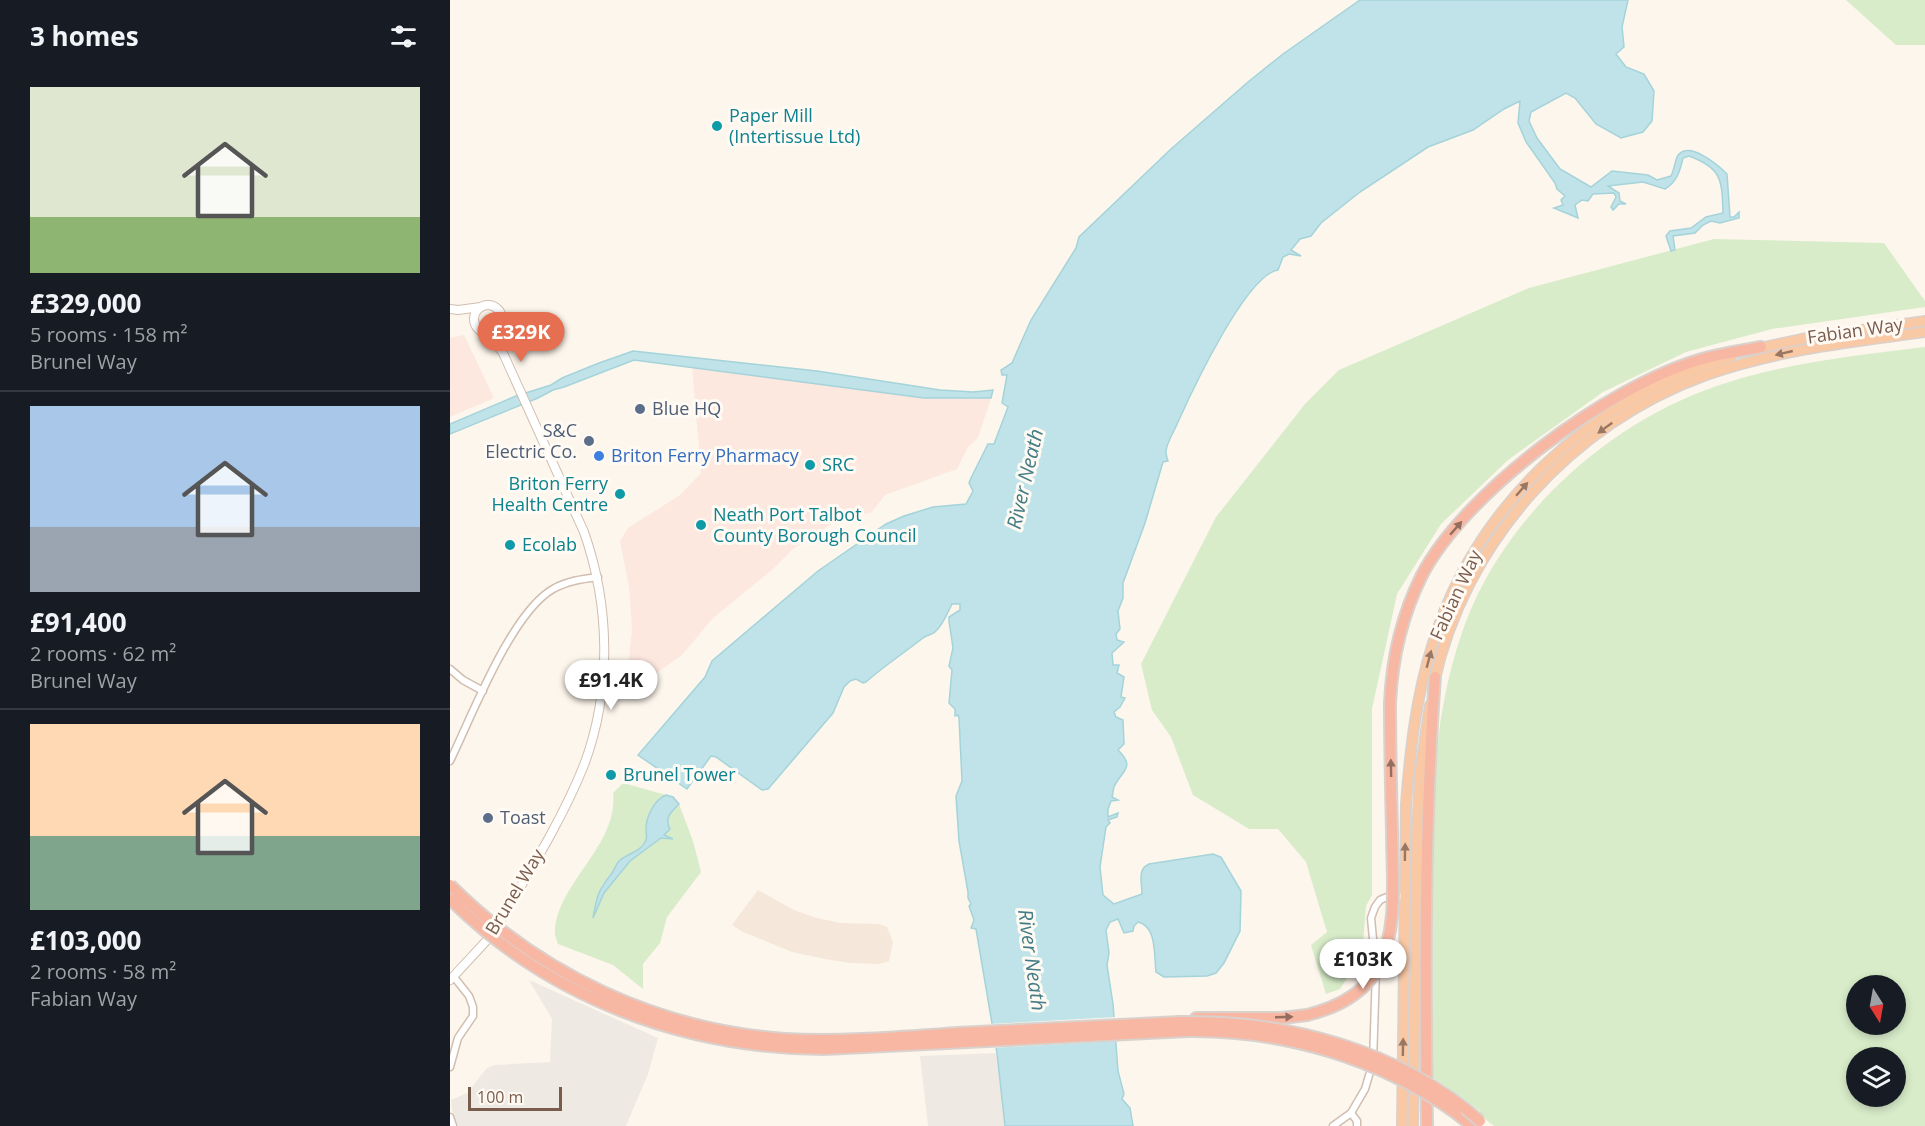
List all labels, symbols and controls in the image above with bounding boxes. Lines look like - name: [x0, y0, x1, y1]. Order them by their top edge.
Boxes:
- text: 3 homes: [30, 18, 139, 54]
- icon: filters: [387, 20, 420, 53]
- place label: Paper Mill (Intertissue Ltd): [729, 103, 860, 148]
- marker: Paper Mill (Intertissue Ltd): [710, 119, 724, 133]
- icon: home: [171, 126, 279, 234]
- text: £329,000: [30, 285, 141, 321]
- street label: Fabian Way: [1806, 311, 1905, 349]
- pin: £329K: [479, 312, 563, 363]
- text: £329K: [491, 318, 551, 345]
- text: 5 rooms · 158 m²: [30, 321, 188, 348]
- text: Brunel Way: [30, 348, 137, 375]
- one-way arrow: [1775, 349, 1793, 359]
- place label: Blue HQ: [652, 396, 721, 420]
- marker: Blue HQ: [633, 402, 647, 416]
- place label: S&C Electric Co.: [485, 418, 577, 463]
- one-way arrow: [1598, 422, 1614, 434]
- water label: River Neath: [1000, 426, 1049, 532]
- marker: S&C Electric Co.: [582, 434, 596, 448]
- place label: Briton Ferry Pharmacy: [611, 443, 800, 467]
- icon: home: [171, 445, 279, 553]
- marker: Briton Ferry Pharmacy: [592, 449, 606, 463]
- place label: SRC: [822, 452, 854, 476]
- marker: SRC: [803, 458, 817, 472]
- place label: Briton Ferry Health Centre: [492, 471, 609, 516]
- one-way arrow: [1515, 482, 1528, 497]
- marker: Briton Ferry Health Centre: [613, 487, 627, 501]
- place label: Neath Port Talbot County Borough Council: [713, 502, 916, 547]
- marker: Neath Port Talbot County Borough Council: [694, 518, 708, 532]
- one-way arrow: [1449, 521, 1462, 536]
- place label: Ecolab: [522, 532, 577, 556]
- marker: Ecolab: [503, 538, 517, 552]
- street label: Fabian Way: [1424, 545, 1487, 643]
- text: £91,400: [30, 604, 127, 640]
- text: 2 rooms · 62 m²: [30, 640, 176, 667]
- one-way arrow: [1424, 649, 1434, 668]
- pin: £91.4K: [562, 660, 660, 711]
- text: £91.4K: [579, 666, 643, 693]
- text: Brunel Way: [30, 667, 137, 694]
- one-way arrow: [1386, 758, 1396, 777]
- place label: Brunel Tower: [623, 762, 736, 786]
- icon: home: [171, 763, 279, 871]
- marker: Brunel Tower: [604, 768, 618, 782]
- place label: Toast: [500, 805, 546, 829]
- marker: Toast: [481, 811, 495, 825]
- one-way arrow: [1401, 842, 1410, 861]
- street label: Brunel Way: [479, 843, 550, 939]
- water label: River Neath: [1012, 907, 1053, 1012]
- text: £103,000: [30, 922, 141, 958]
- pin: £103K: [1321, 939, 1405, 990]
- text: £103K: [1333, 945, 1393, 972]
- text: 2 rooms · 58 m²: [30, 958, 176, 985]
- north arrow: [1846, 975, 1906, 1035]
- map controls: [1846, 975, 1906, 1107]
- text: Fabian Way: [30, 985, 137, 1012]
- one-way arrow: [1274, 1013, 1293, 1022]
- one-way arrow: [1398, 1037, 1408, 1056]
- button: layers: [1846, 1047, 1906, 1107]
- scale bar: [468, 1084, 562, 1112]
- text: 100 m: [477, 1086, 523, 1108]

